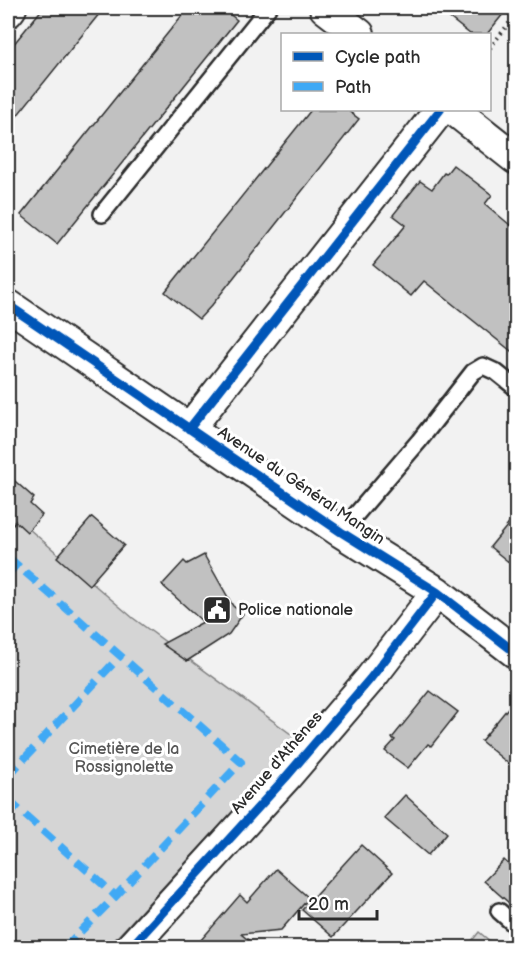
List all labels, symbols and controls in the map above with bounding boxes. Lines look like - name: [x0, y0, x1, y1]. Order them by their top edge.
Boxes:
- legend: [281, 33, 491, 111]
- text: Cycle path: [335, 47, 421, 68]
- text: Path: [335, 77, 371, 98]
- street label: Avenue du Général Mangin: [214, 423, 388, 549]
- public building icon: Police nationale: [201, 594, 233, 626]
- place label: Police nationale: [238, 601, 354, 620]
- street label: Avenue d'Athènes: [227, 708, 327, 818]
- park label: Cimetière de la Rossignolette: [69, 740, 179, 777]
- scale bar: [299, 883, 377, 921]
- text: 20 m: [308, 894, 349, 915]

